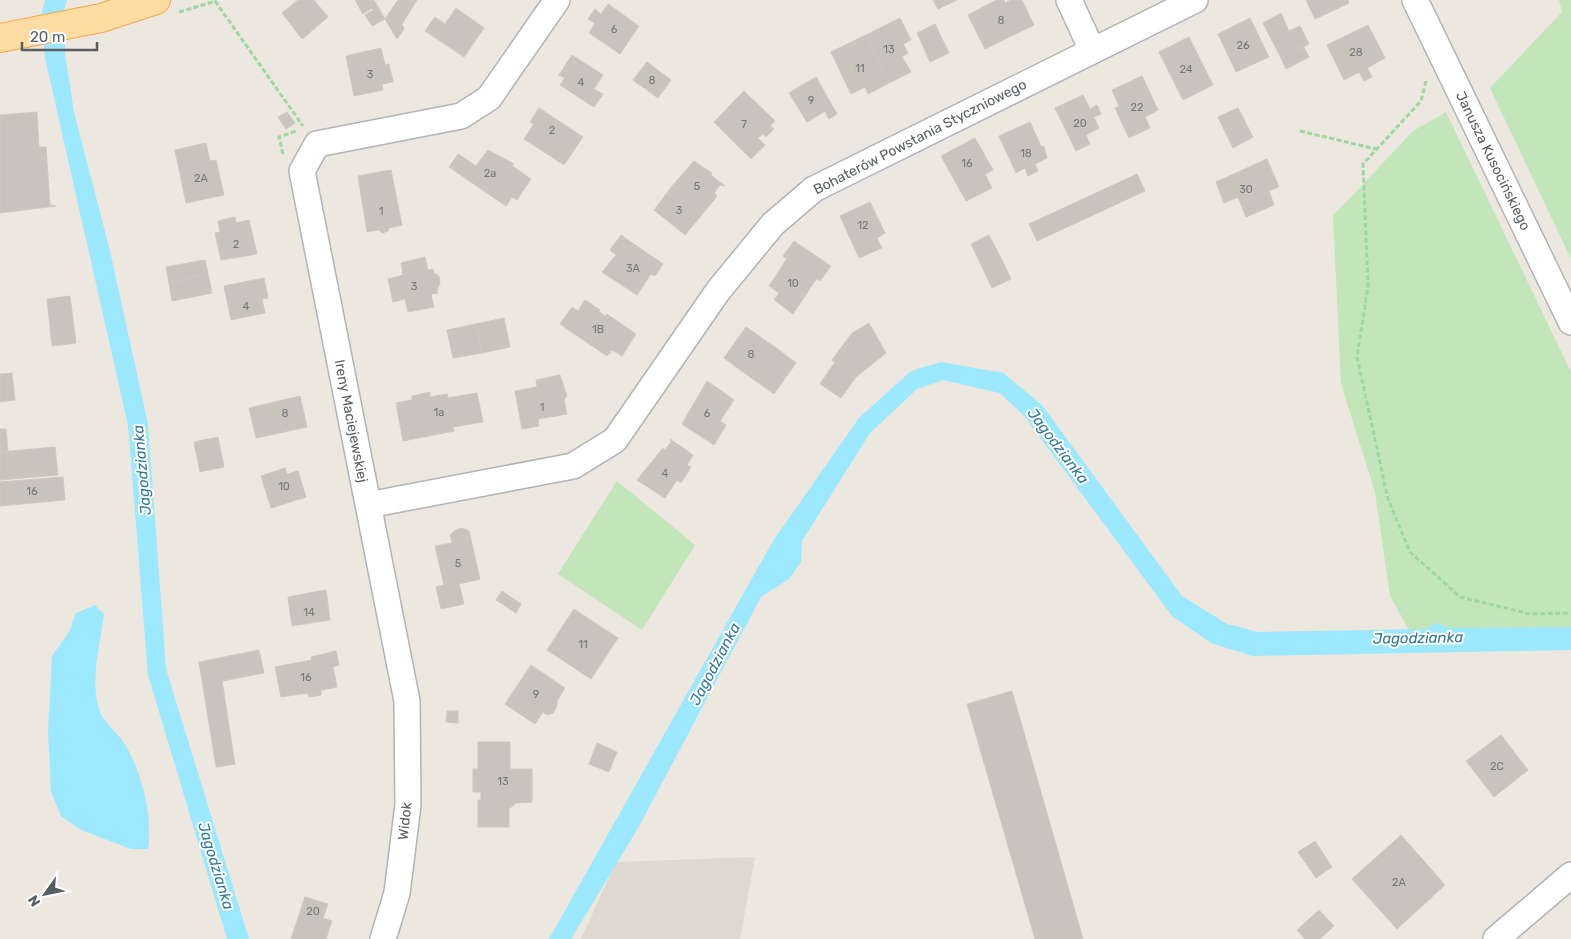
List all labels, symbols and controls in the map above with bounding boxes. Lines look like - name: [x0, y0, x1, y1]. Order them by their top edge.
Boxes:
- house number: 8: [998, 14, 1005, 27]
- scale bar: [22, 20, 98, 52]
- house number: 6: [611, 23, 618, 36]
- text: 20 m: [30, 28, 65, 46]
- house number: 26: [1236, 39, 1250, 52]
- house number: 13: [883, 43, 895, 56]
- house number: 28: [1349, 46, 1363, 59]
- house number: 11: [855, 62, 865, 75]
- house number: 24: [1179, 63, 1193, 76]
- house number: 3: [367, 68, 374, 81]
- house number: 8: [649, 74, 656, 87]
- house number: 4: [578, 76, 585, 89]
- street label: Bohaterów Powstania Styczniowego: [811, 76, 1029, 198]
- street label: Janusza Kusocińskiego: [1452, 89, 1534, 233]
- house number: 9: [808, 94, 814, 107]
- house number: 22: [1131, 101, 1143, 114]
- house number: 20: [1073, 117, 1087, 130]
- house number: 7: [741, 118, 747, 131]
- house number: 2: [549, 124, 555, 137]
- house number: 18: [1020, 147, 1032, 160]
- house number: 16: [961, 157, 973, 170]
- house number: 2a: [484, 167, 496, 180]
- house number: 2A: [194, 172, 209, 185]
- house number: 5: [694, 180, 701, 193]
- house number: 30: [1239, 183, 1253, 196]
- house number: 3: [676, 204, 683, 217]
- house number: 1: [379, 205, 383, 218]
- house number: 12: [857, 219, 869, 232]
- house number: 2: [233, 238, 239, 251]
- house number: 3A: [626, 262, 641, 275]
- house number: 10: [787, 277, 799, 290]
- house number: 3: [411, 280, 418, 293]
- house number: 4: [243, 300, 250, 313]
- house number: 1B: [592, 323, 604, 336]
- house number: 8: [748, 348, 755, 361]
- street label: Ireny Maciejewskiej: [331, 358, 371, 484]
- house number: 1: [540, 401, 544, 414]
- water label: Jagodzianka: [1024, 405, 1092, 488]
- house number: 1a: [434, 406, 444, 419]
- house number: 8: [282, 407, 289, 420]
- house number: 6: [704, 407, 711, 420]
- water label: Jagodzianka: [129, 424, 155, 516]
- house number: 4: [662, 467, 669, 480]
- house number: 10: [278, 480, 290, 493]
- house number: 16: [26, 485, 38, 498]
- house number: 5: [455, 557, 462, 570]
- house number: 14: [303, 606, 315, 619]
- water label: Jagodzianka: [686, 620, 744, 708]
- water label: Jagodzianka: [1373, 628, 1464, 648]
- house number: 11: [578, 638, 588, 651]
- house number: 16: [300, 671, 312, 684]
- house number: 9: [533, 688, 539, 701]
- house number: 2C: [1490, 760, 1504, 773]
- house number: 13: [497, 775, 509, 788]
- street label: Widok: [395, 800, 416, 841]
- water label: Jagodzianka: [194, 820, 238, 912]
- north arrow: [20, 869, 70, 919]
- house number: 2A: [1392, 876, 1407, 889]
- text: N: [25, 892, 44, 910]
- house number: 20: [306, 905, 320, 918]

